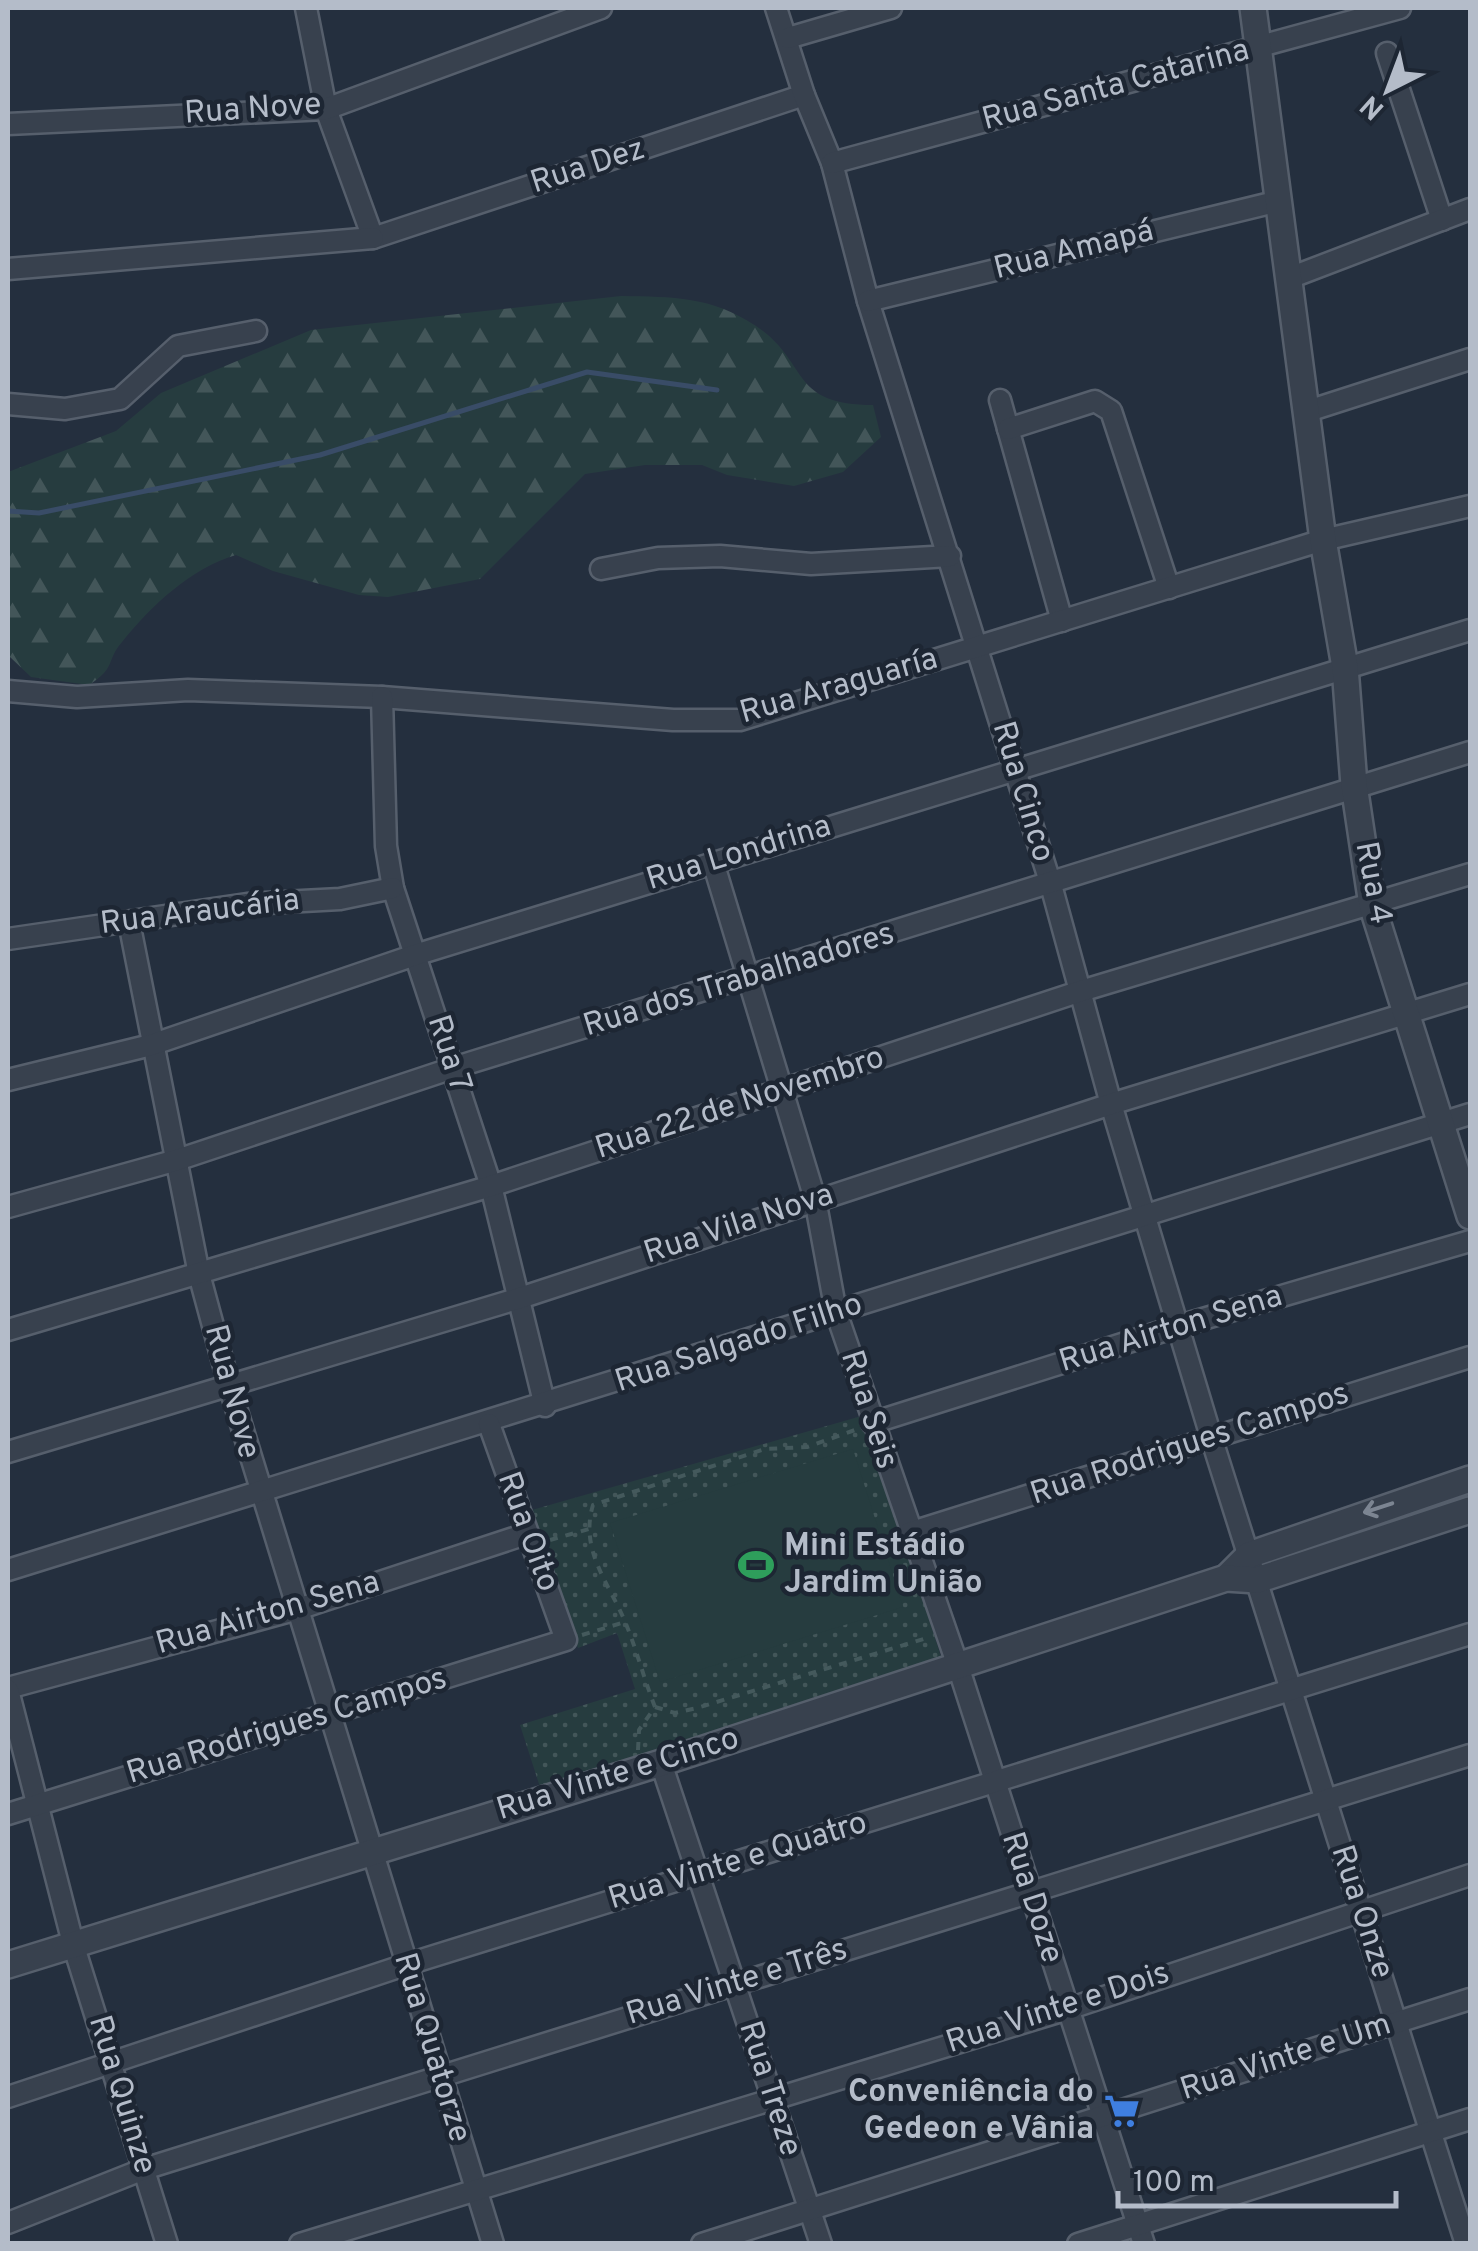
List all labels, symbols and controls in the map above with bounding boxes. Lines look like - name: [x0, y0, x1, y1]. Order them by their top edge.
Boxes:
- street label: Rua Santa Catarina: [978, 31, 1254, 141]
- north arrow: [1338, 40, 1438, 140]
- street label: Rua Nove: [183, 85, 323, 135]
- text: N: [1354, 86, 1393, 126]
- street label: Rua Dez: [526, 130, 650, 204]
- street label: Rua Amapá: [990, 212, 1158, 290]
- street label: Rua Araguaría: [735, 640, 943, 734]
- street label: Rua Cinco: [982, 717, 1062, 867]
- street label: Rua Londrina: [642, 807, 836, 901]
- street label: Rua 4: [1344, 838, 1400, 928]
- street label: Rua Araucária: [98, 881, 302, 945]
- street label: Rua dos Trabalhadores: [579, 915, 899, 1047]
- street label: Rua 7: [417, 1010, 479, 1098]
- street label: Rua 22 de Novembro: [590, 1038, 890, 1170]
- street label: Rua Vila Nova: [639, 1176, 839, 1274]
- street label: Rua Airton Sena: [1055, 1277, 1287, 1383]
- street label: Rua Salgado Filho: [610, 1285, 868, 1403]
- street label: Rua Nove: [194, 1321, 268, 1463]
- street label: Rua Seis: [830, 1346, 906, 1474]
- street label: Rua Rodrigues Campos: [1026, 1375, 1354, 1515]
- street label: Rua Oito: [487, 1467, 567, 1597]
- one-way arrow: [1362, 1501, 1394, 1519]
- place label: Mini Estádio Jardim União: [784, 1527, 983, 1604]
- sports icon: Mini Estádio Jardim União: [737, 1546, 775, 1584]
- street label: Rua Airton Sena: [151, 1563, 385, 1665]
- street label: Rua Rodrigues Campos: [122, 1659, 452, 1795]
- street label: Rua Vinte e Cinco: [492, 1719, 744, 1831]
- street label: Rua Vinte e Quatro: [604, 1804, 872, 1920]
- street label: Rua Doze: [991, 1827, 1071, 1969]
- street label: Rua Onze: [1321, 1840, 1401, 1984]
- street label: Rua Vinte e Três: [622, 1930, 852, 2036]
- street label: Rua Quatorze: [383, 1948, 479, 2148]
- street label: Rua Vinte e Dois: [941, 1954, 1175, 2064]
- street label: Rua Vinte e Um: [1176, 2005, 1396, 2111]
- street label: Rua Quinze: [78, 2011, 164, 2179]
- street label: Rua Treze: [728, 2016, 810, 2162]
- place label: Conveniência do Gedeon e Vânia: [848, 2073, 1094, 2150]
- supermarket icon: Conveniência do Gedeon e Vânia: [1103, 2092, 1141, 2130]
- scale bar: [1118, 2146, 1396, 2208]
- text: 100 m: [1133, 2165, 1215, 2202]

